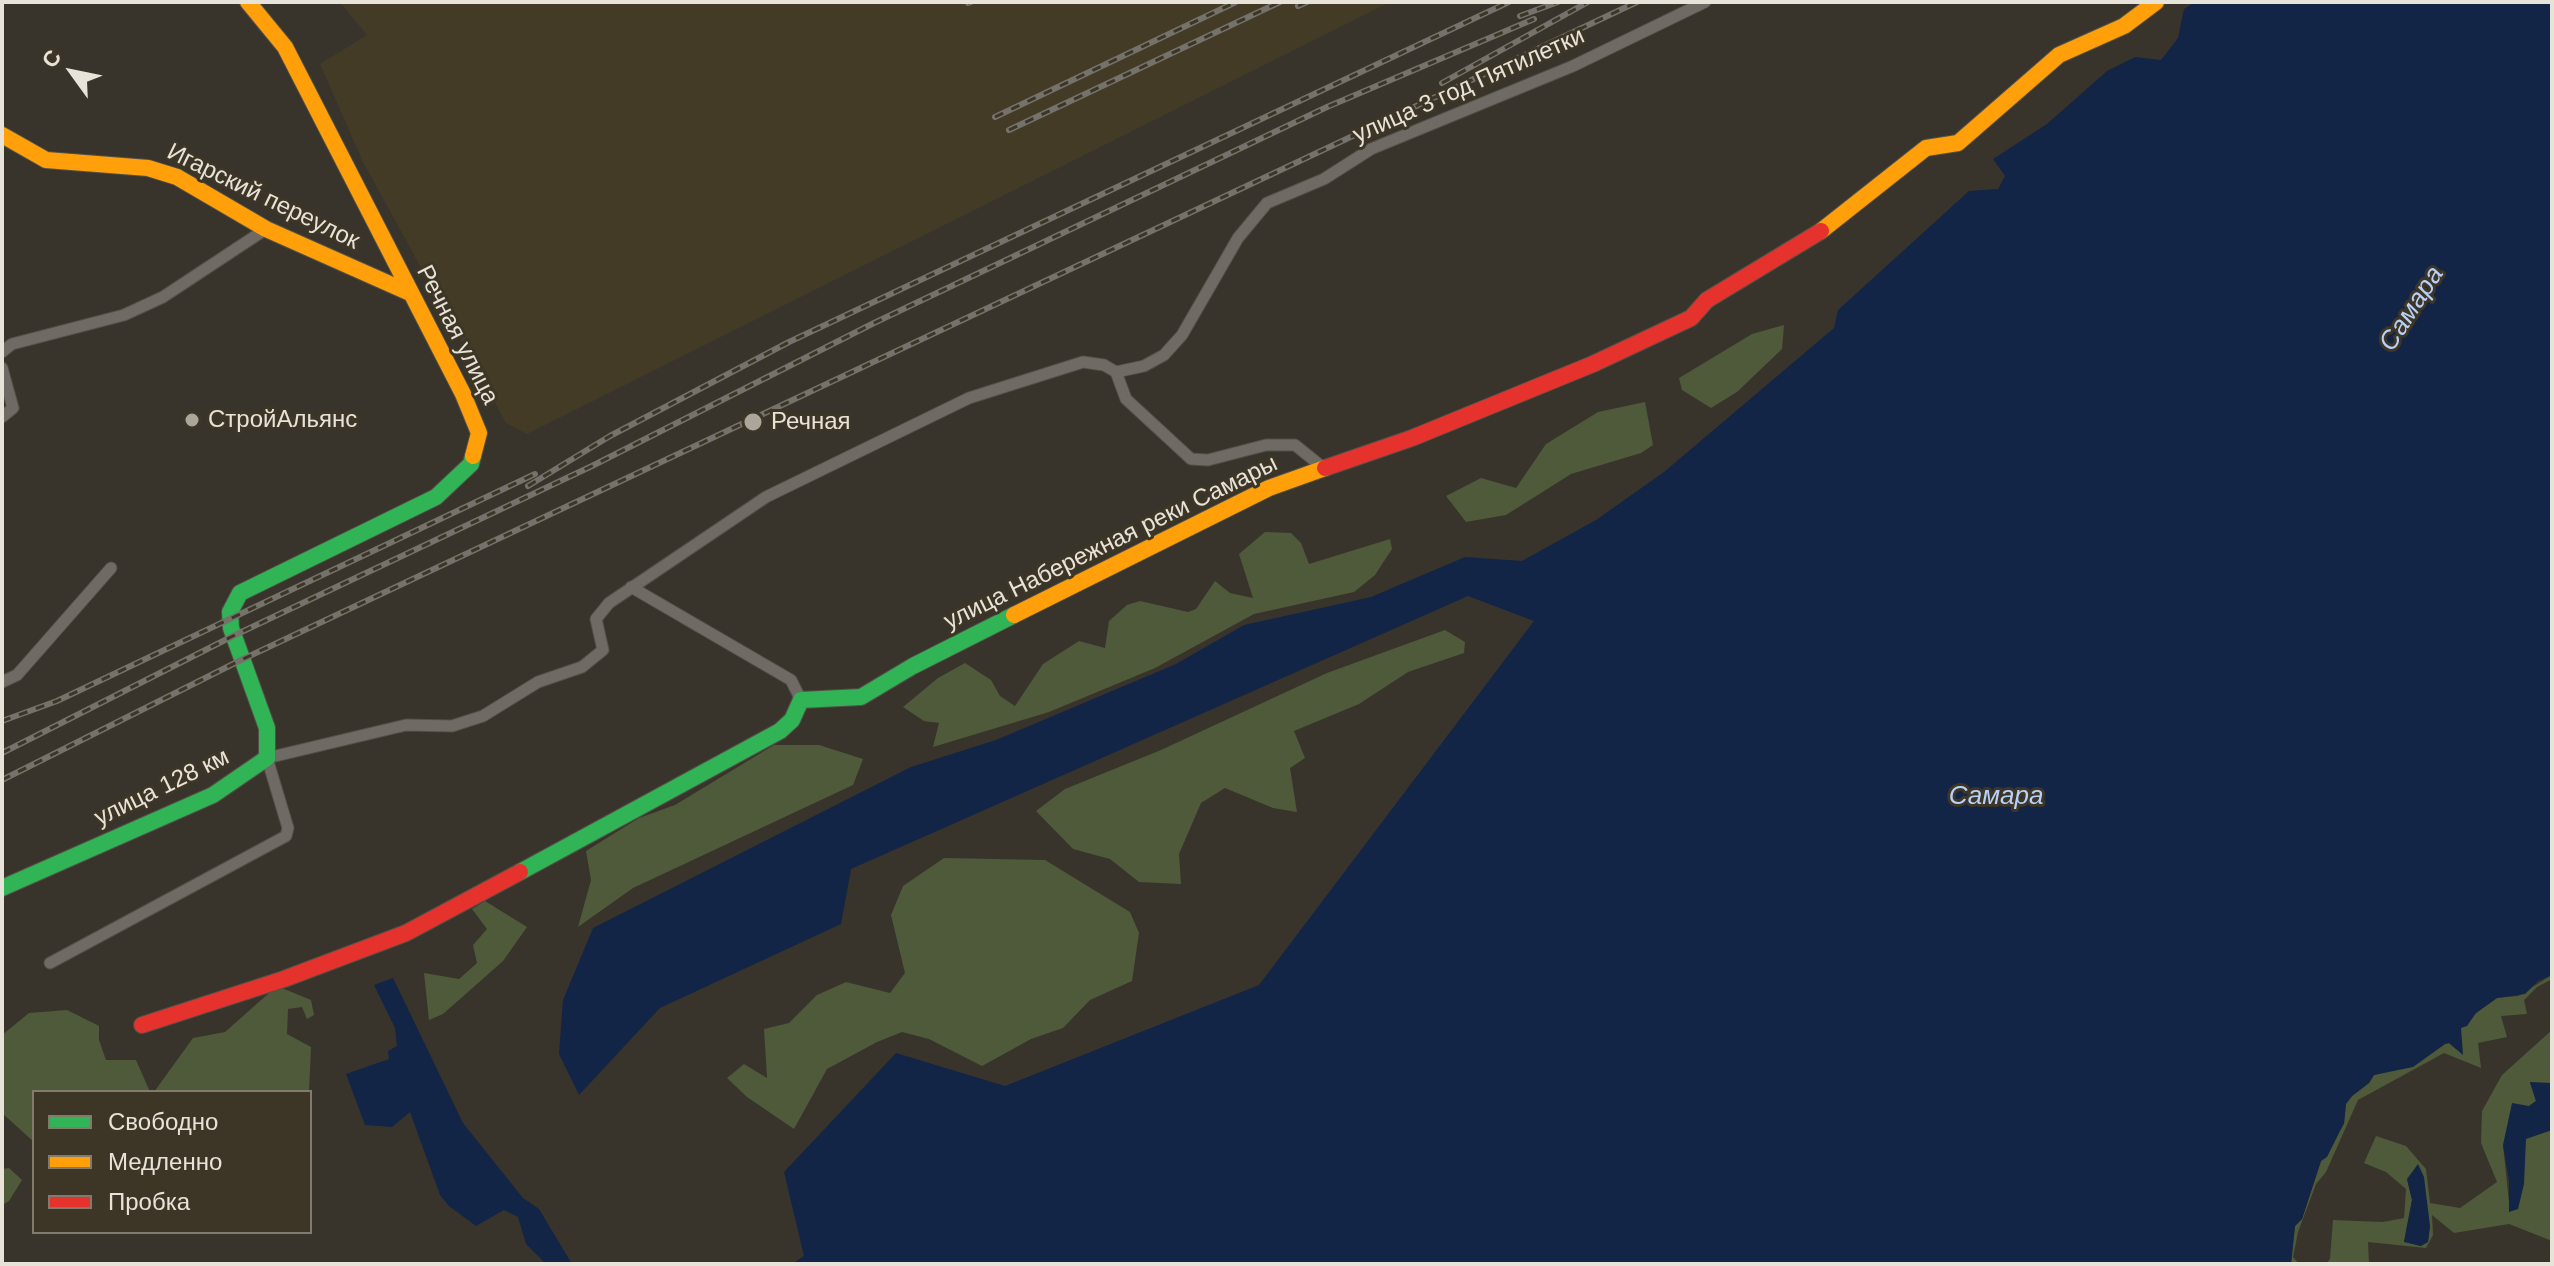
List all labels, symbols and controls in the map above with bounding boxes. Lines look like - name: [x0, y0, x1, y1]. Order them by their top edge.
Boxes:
- street label: улица 3 год Пятилетки: [1349, 22, 1589, 150]
- north arrow: [32, 32, 112, 112]
- text: С: [37, 45, 66, 72]
- street label: Игарский переулок: [162, 138, 364, 256]
- street label: Речная улица: [410, 261, 504, 409]
- water label: Самара: [2373, 261, 2451, 357]
- place label: СтройАльянс: [208, 406, 357, 434]
- place label: Речная: [771, 408, 851, 436]
- marker: СтройАльянс: [183, 411, 201, 429]
- marker: Речная: [742, 411, 764, 433]
- street label: улица Набережная реки Самары: [940, 449, 1282, 637]
- street label: улица 128 км: [90, 743, 234, 833]
- water label: Самара: [1949, 781, 2043, 813]
- legend: [32, 1090, 312, 1234]
- text: Свободно: [108, 1108, 218, 1135]
- text: Медленно: [108, 1148, 222, 1175]
- text: Пробка: [108, 1188, 190, 1215]

